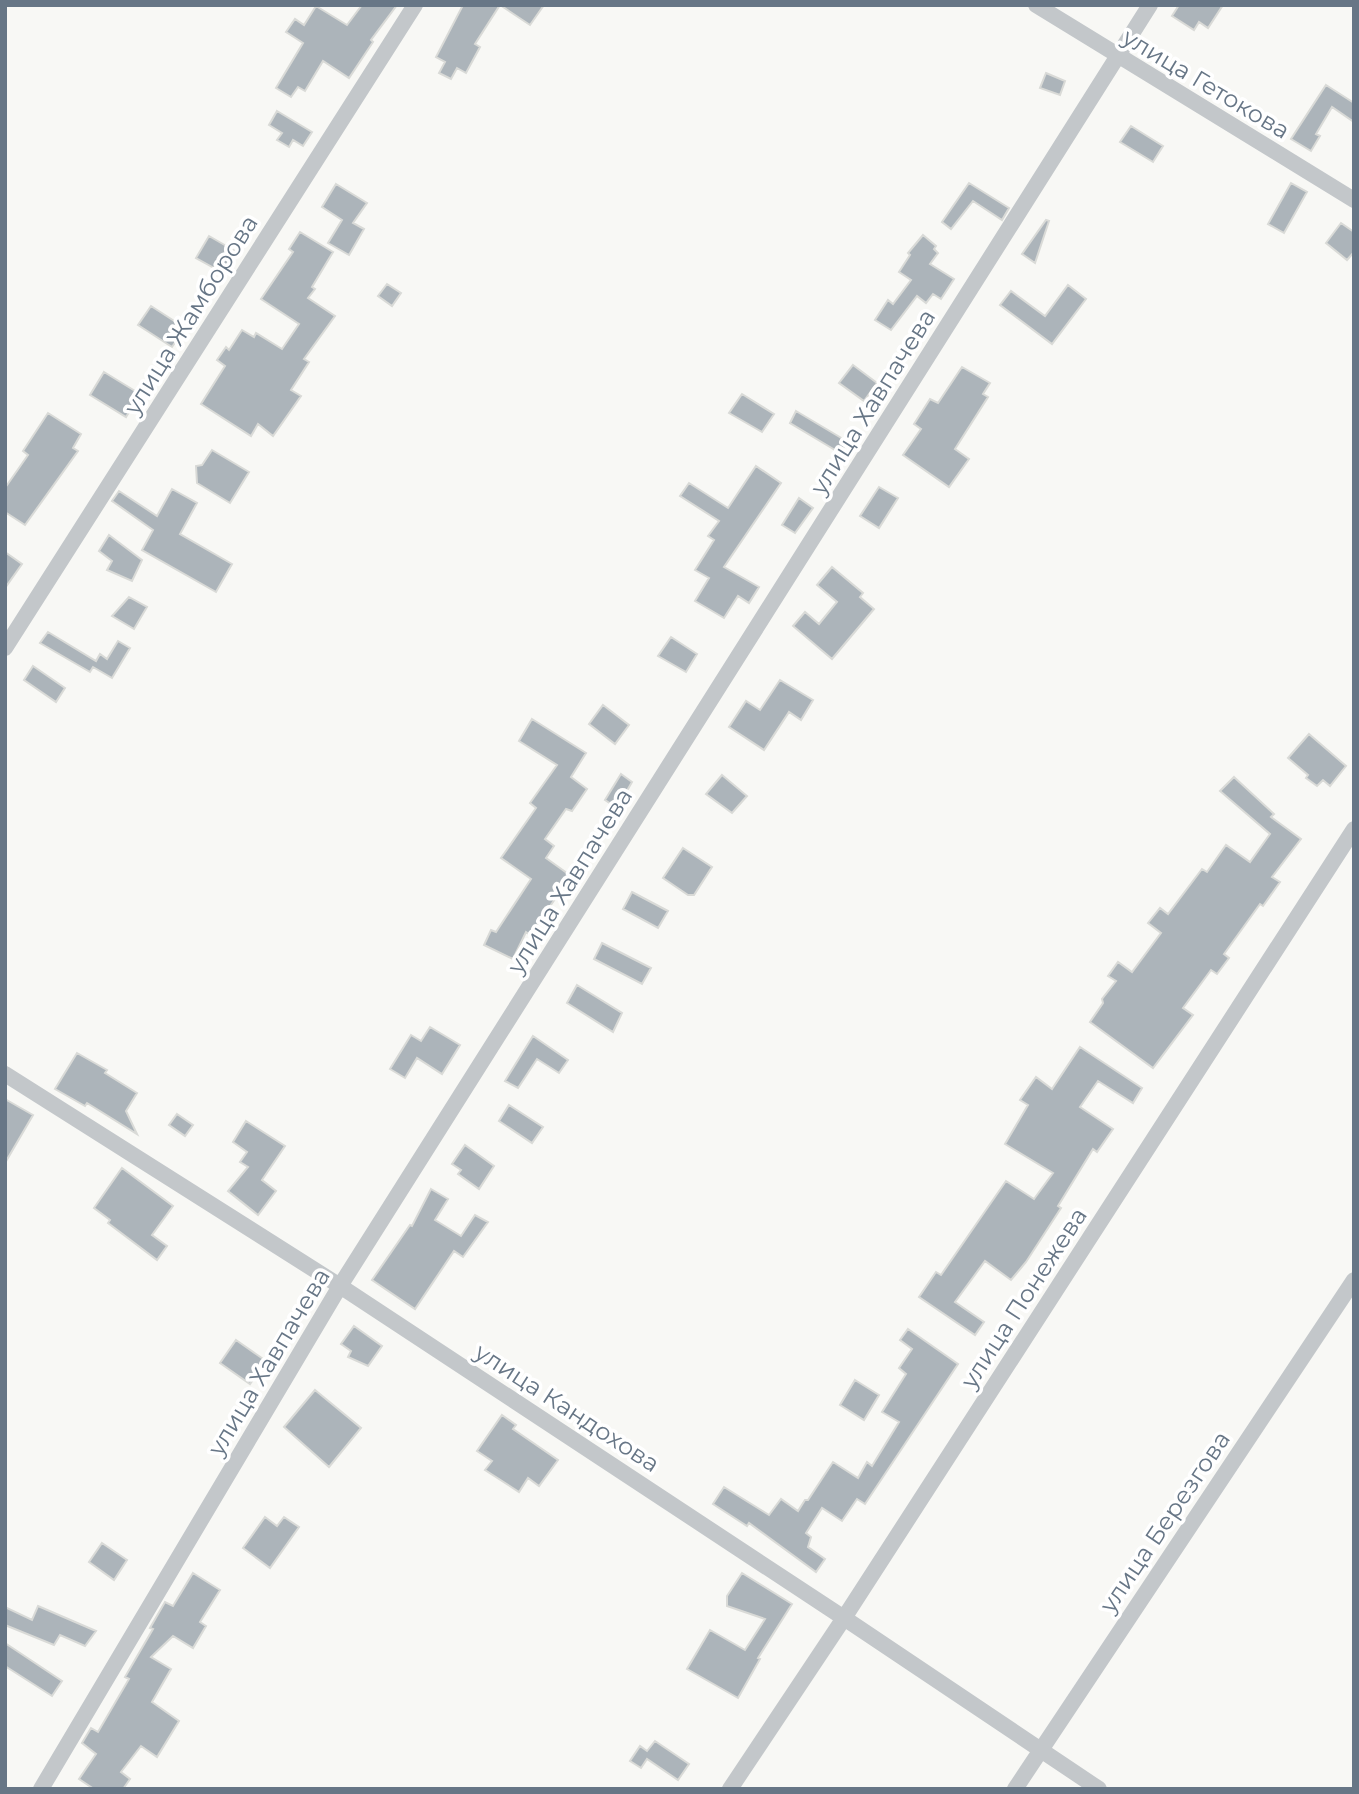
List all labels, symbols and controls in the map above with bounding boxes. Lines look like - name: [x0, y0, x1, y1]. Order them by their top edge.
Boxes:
- street label: улица Гетокова: [1117, 22, 1295, 145]
- street label: улица Жамборова: [117, 210, 264, 421]
- street label: улица Хавпачева: [803, 304, 941, 501]
- street label: улица Хавпачева: [500, 783, 638, 980]
- street label: улица Понежева: [954, 1202, 1093, 1394]
- street label: улица Хавпачева: [201, 1263, 336, 1461]
- street label: улица Кандохова: [469, 1336, 665, 1478]
- street label: улица Березгова: [1093, 1426, 1236, 1619]

